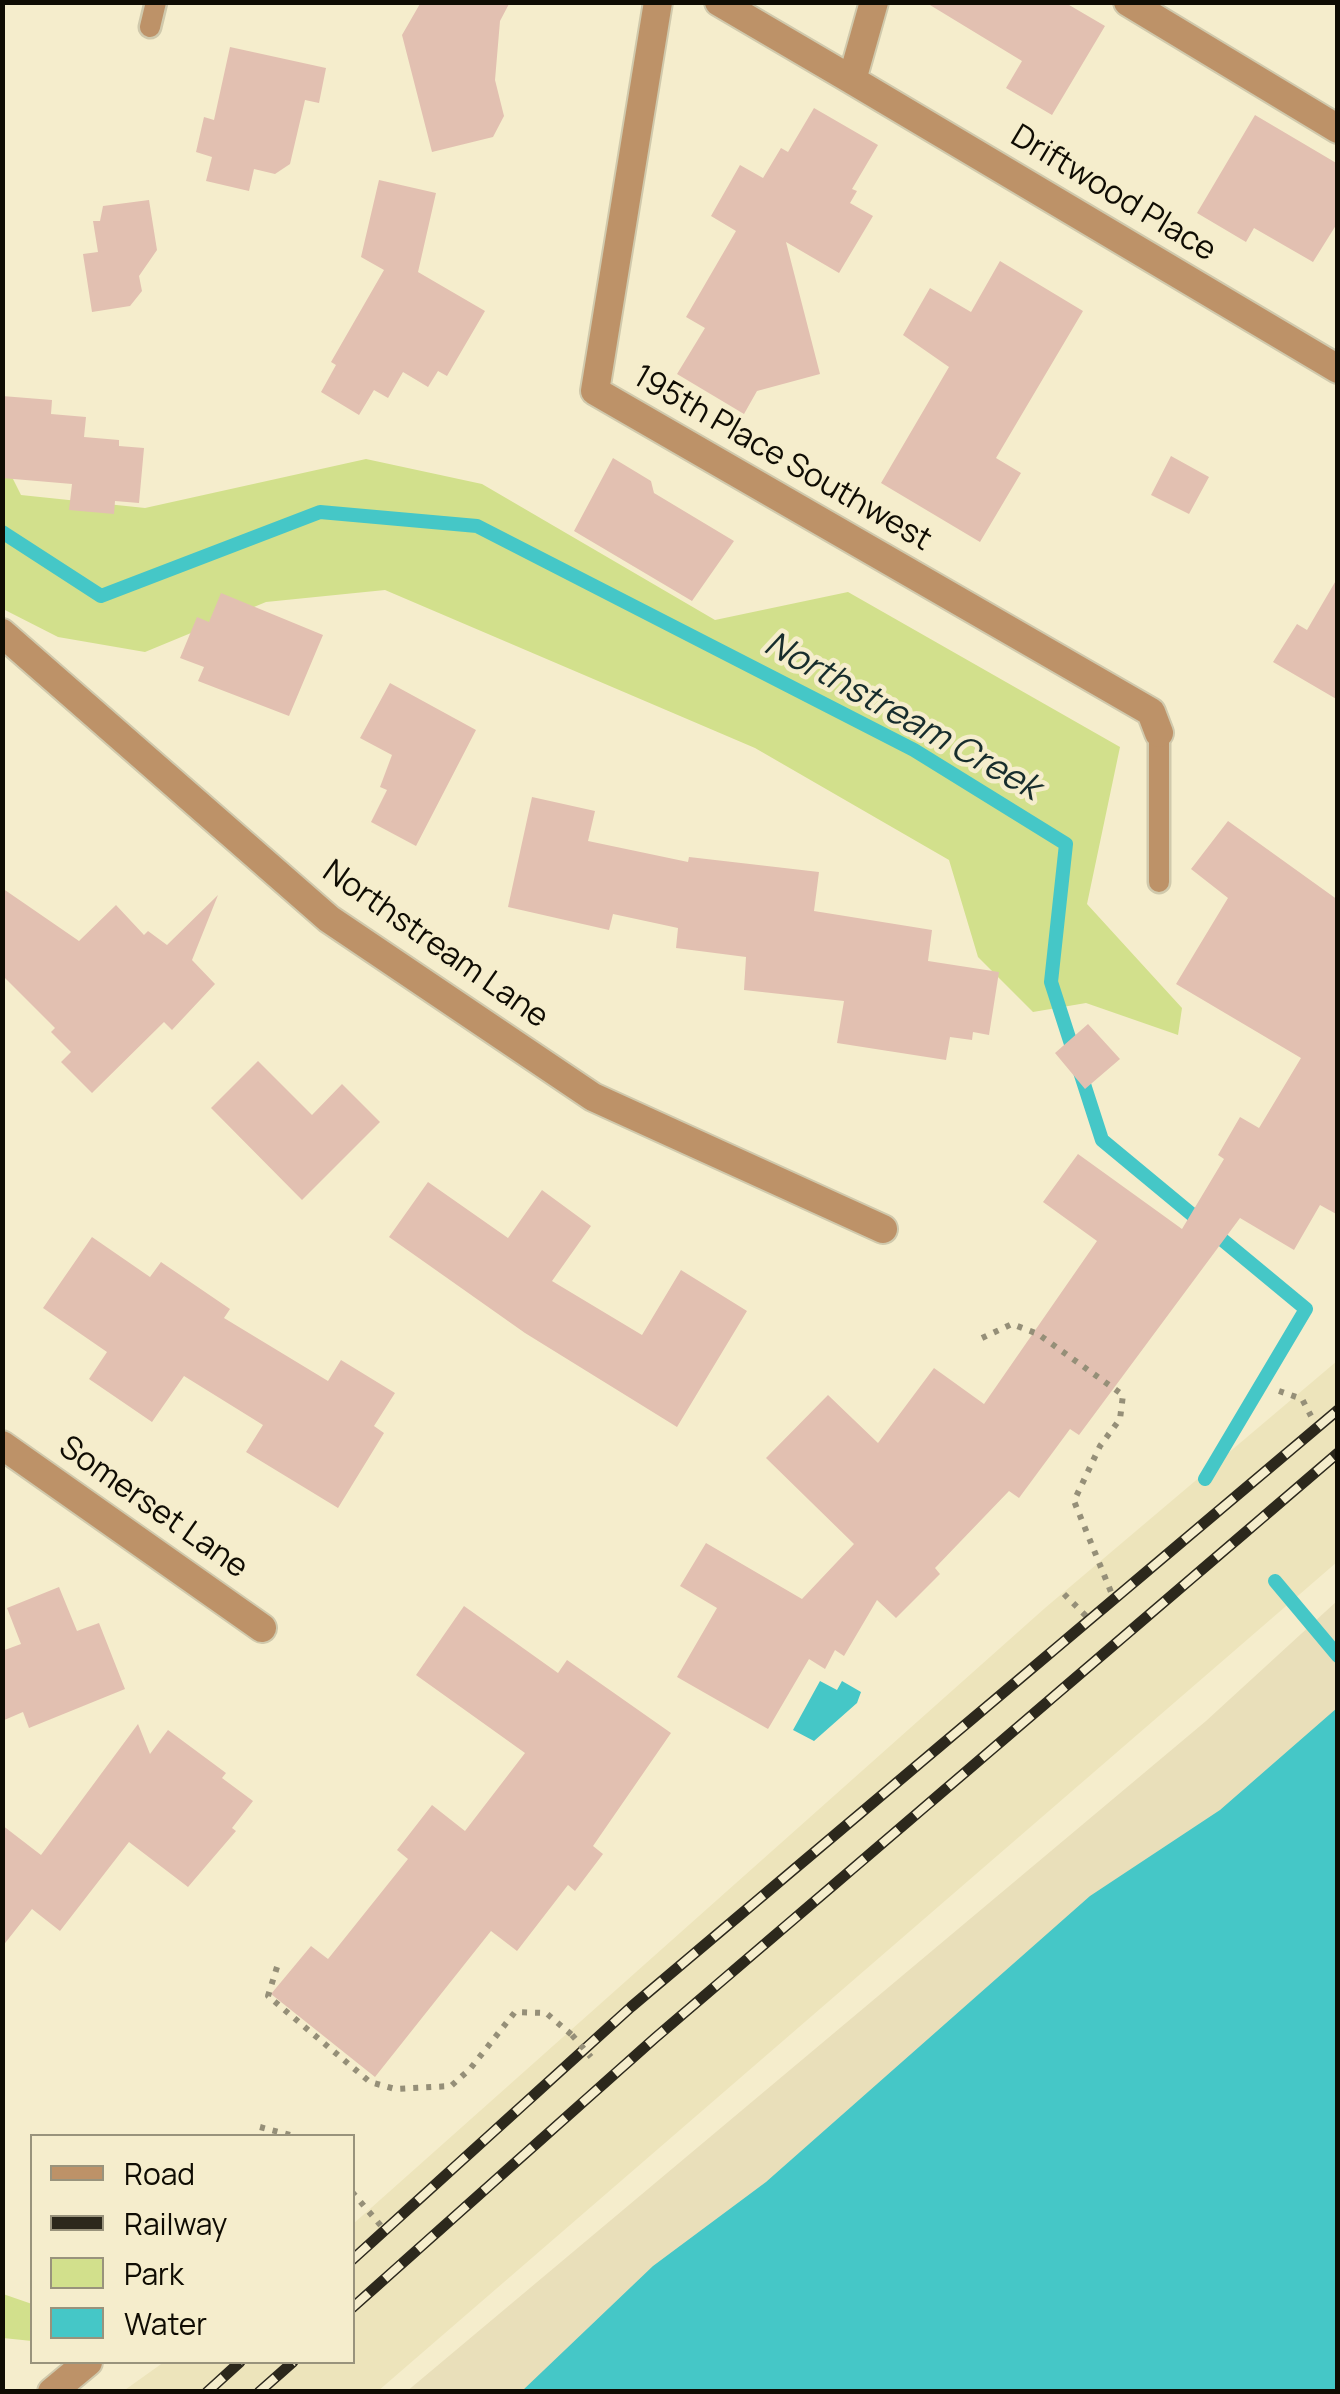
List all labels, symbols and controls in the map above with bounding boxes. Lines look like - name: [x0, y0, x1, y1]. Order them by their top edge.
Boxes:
- street label: Driftwood Place: [1004, 118, 1222, 270]
- street label: 195th Place Southwest: [626, 358, 938, 560]
- water label: Northstream Creek: [757, 624, 1047, 810]
- street label: Northstream Lane: [315, 853, 555, 1037]
- street label: Somerset Lane: [51, 1429, 255, 1587]
- legend: [30, 2134, 355, 2364]
- text: Road: [124, 2153, 195, 2194]
- text: Railway: [124, 2203, 227, 2244]
- text: Park: [124, 2253, 184, 2294]
- text: Water: [124, 2303, 207, 2344]

